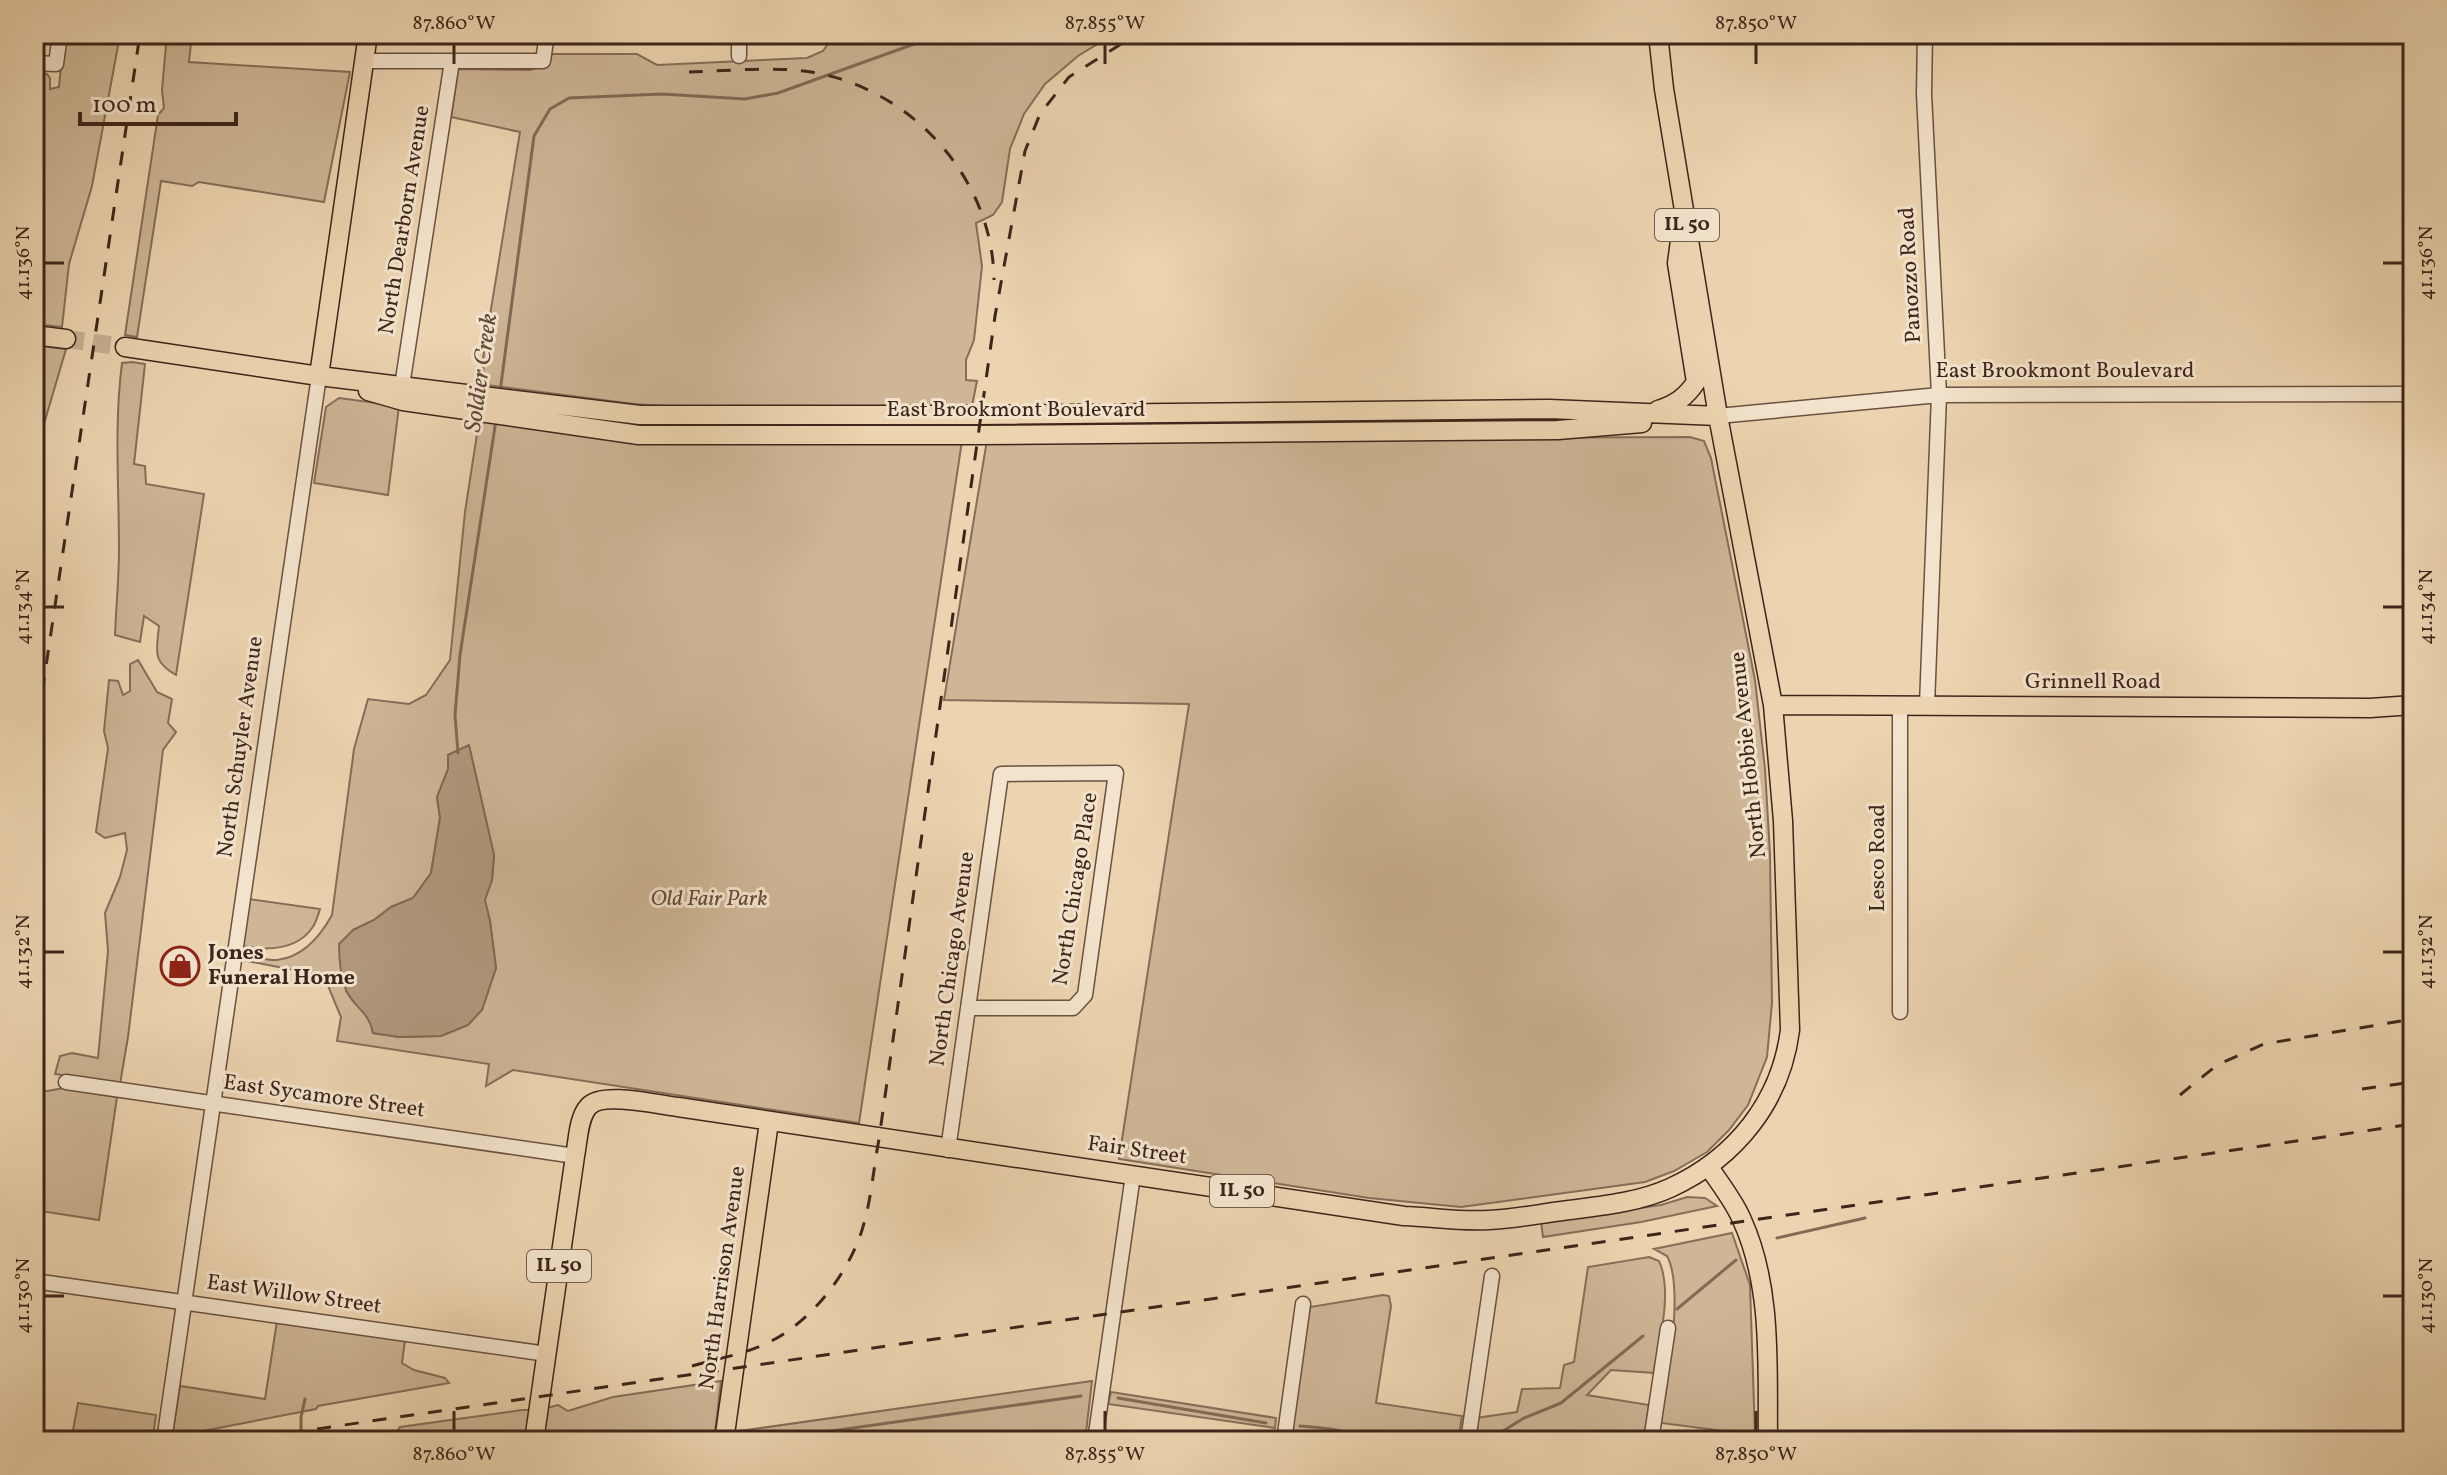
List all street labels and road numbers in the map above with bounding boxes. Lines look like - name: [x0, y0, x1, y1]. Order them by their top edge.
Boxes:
- street label: North Dearborn Avenue: [372, 103, 438, 337]
- street label: Panozzo Road: [1892, 206, 1930, 344]
- road number: IL 50: [1655, 209, 1719, 241]
- street label: East Brookmont Boulevard: [1935, 356, 2195, 387]
- street label: East Brookmont Boulevard: [886, 395, 1146, 426]
- street label: North Schuyler Avenue: [210, 634, 272, 860]
- street label: North Hobbie Avenue: [1723, 650, 1775, 860]
- street label: Grinnell Road: [2025, 667, 2161, 698]
- street label: North Chicago Place: [1045, 790, 1107, 988]
- street label: Lesco Road: [1863, 804, 1894, 912]
- street label: North Chicago Avenue: [923, 850, 983, 1068]
- street label: East Sycamore Street: [221, 1068, 427, 1127]
- street label: Fair Street: [1085, 1129, 1189, 1173]
- street label: North Harrison Avenue: [692, 1164, 754, 1392]
- road number: IL 50: [1210, 1175, 1274, 1207]
- road number: IL 50: [527, 1250, 591, 1282]
- street label: East Willow Street: [205, 1267, 384, 1323]

